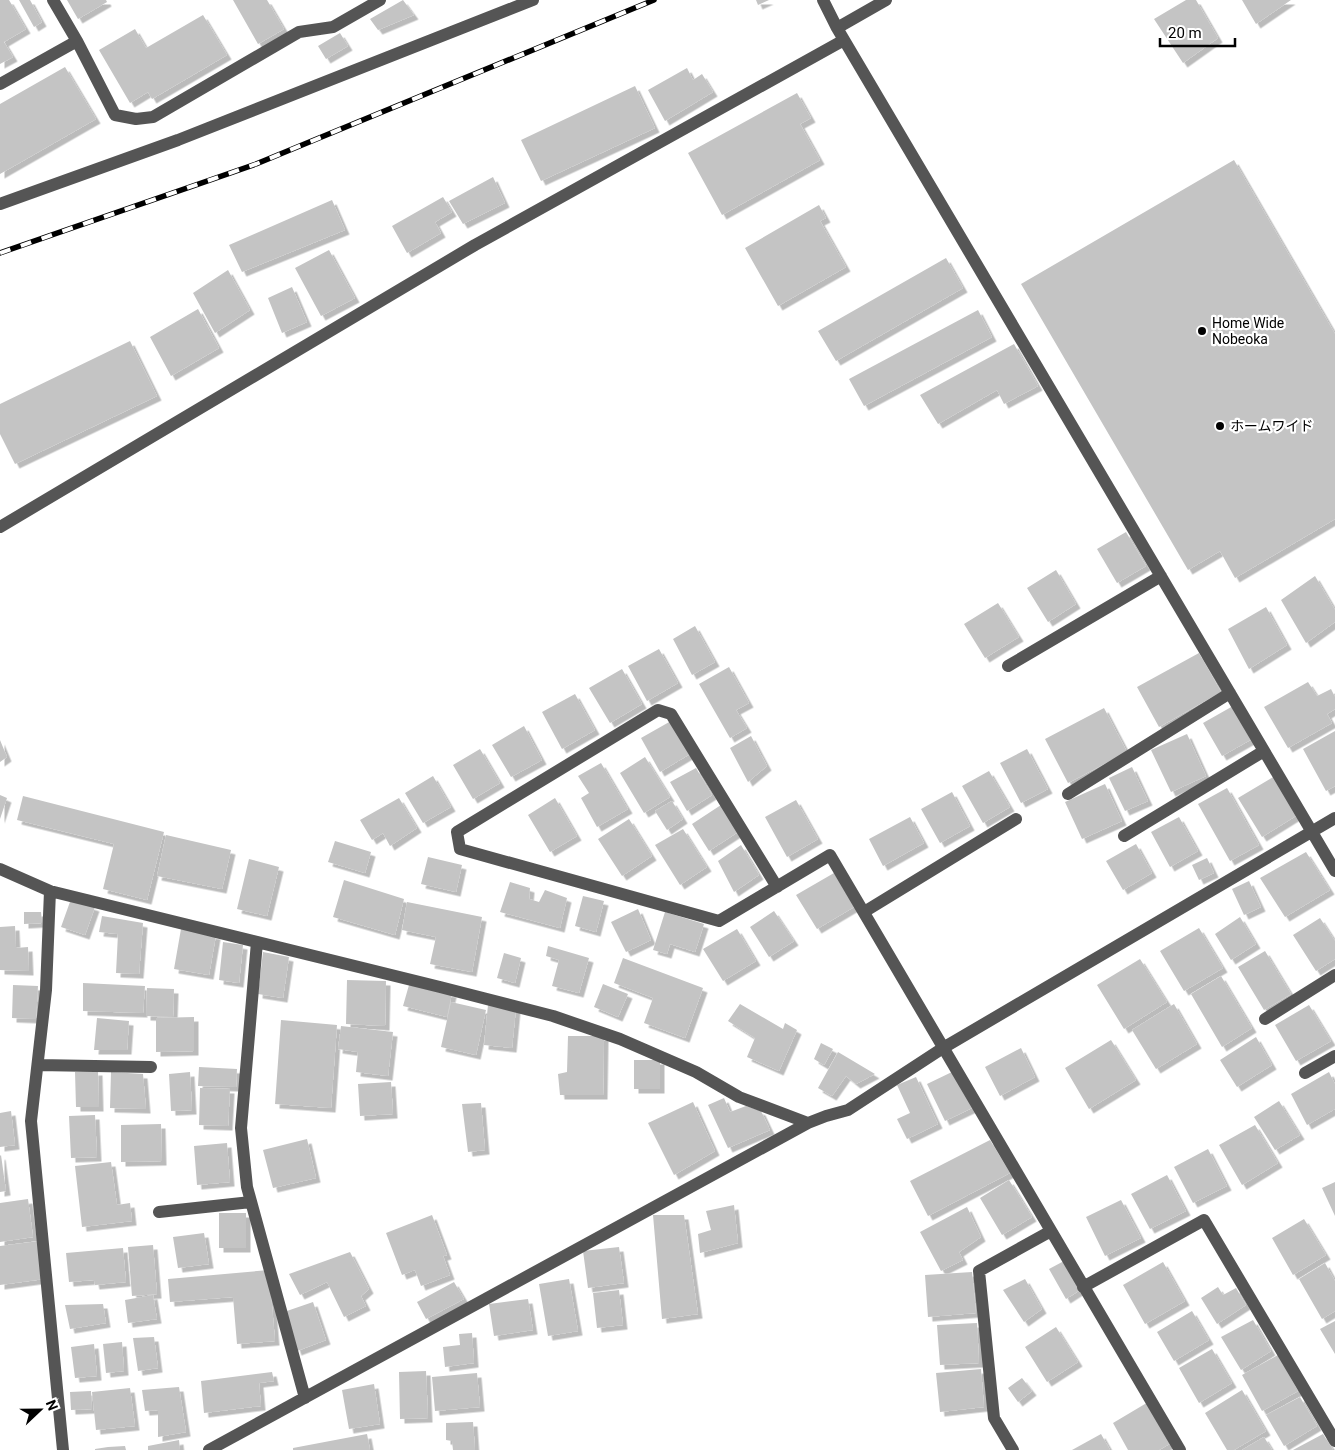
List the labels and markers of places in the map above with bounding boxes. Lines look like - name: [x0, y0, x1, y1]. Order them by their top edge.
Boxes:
- place label: Home Wide Nobeoka: [1212, 315, 1284, 347]
- marker: Home Wide Nobeoka: [1196, 325, 1208, 337]
- place label: ホームワイド: [1230, 418, 1314, 434]
- marker: ホームワイド: [1214, 420, 1226, 432]

